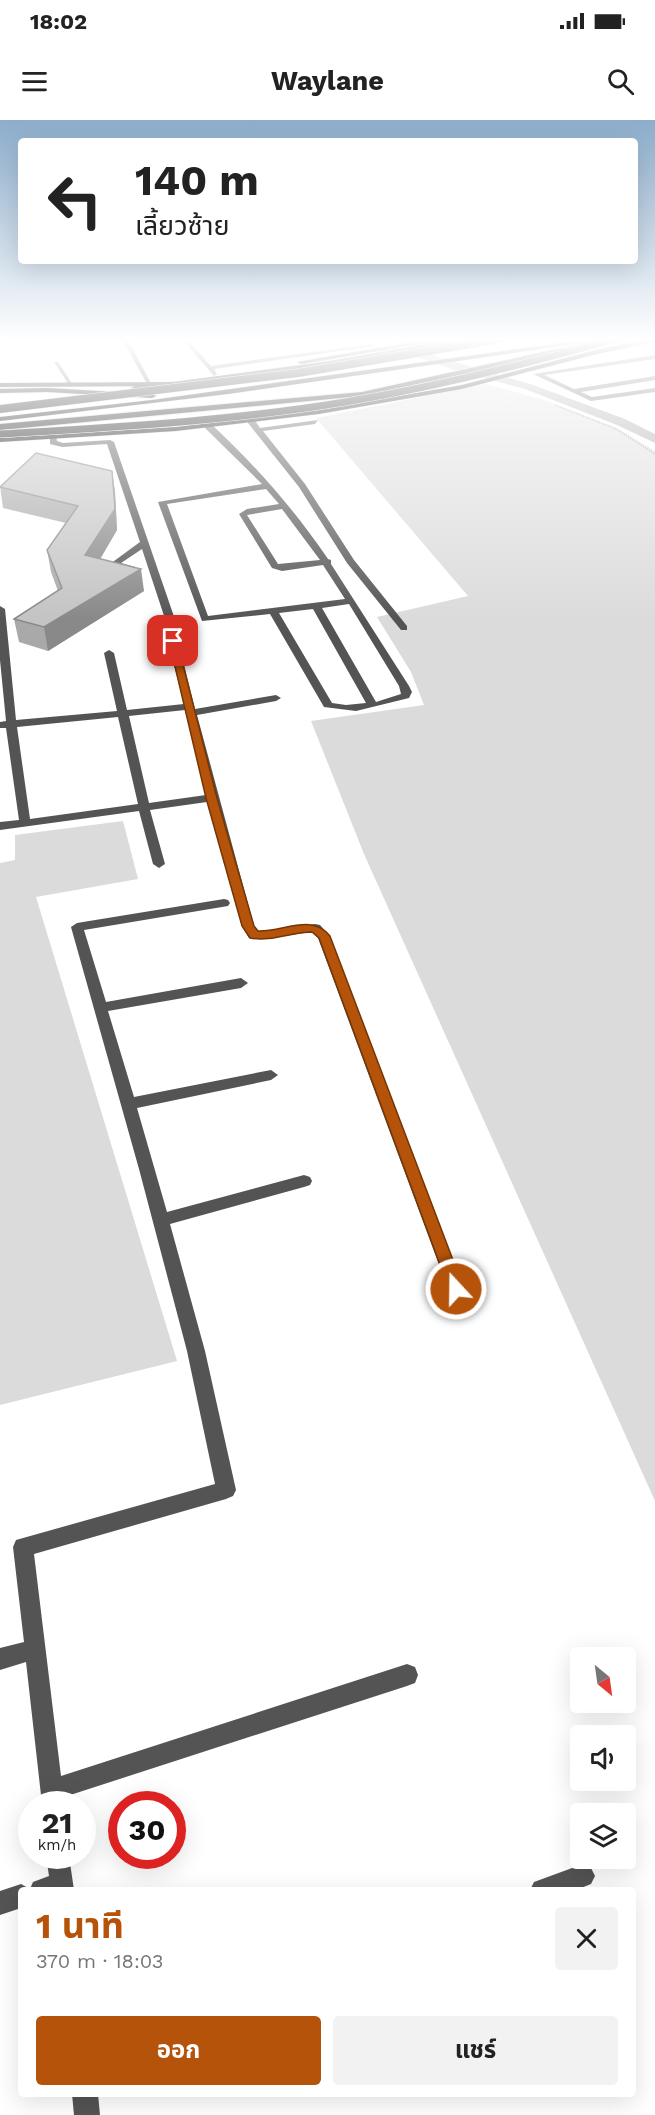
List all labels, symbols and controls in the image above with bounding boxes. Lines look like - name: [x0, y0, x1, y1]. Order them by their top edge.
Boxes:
- text: 18:02: [30, 9, 87, 34]
- icon: menu: [18, 65, 51, 98]
- text: Waylane: [271, 65, 384, 97]
- icon: search: [604, 65, 637, 98]
- text: 140 m: [135, 156, 259, 205]
- icon: left: [36, 162, 114, 240]
- text: เลี้ยวซ้าย: [135, 210, 229, 242]
- pin: [147, 615, 198, 666]
- icon: arrive: [156, 624, 189, 657]
- position arrow: [424, 1257, 488, 1321]
- north arrow: [570, 1647, 636, 1713]
- map controls: [570, 1647, 636, 1869]
- button: sound: [570, 1725, 636, 1791]
- speed limit sign: 30: [108, 1791, 186, 1869]
- button: layers: [570, 1803, 636, 1869]
- text: 21: [42, 1805, 72, 1840]
- text: km/h: [38, 1836, 76, 1854]
- text: 1 นาที: [36, 1905, 124, 1947]
- button: close: [555, 1907, 618, 1970]
- text: 370 m · 18:03: [36, 1949, 164, 1973]
- button: ออก: [36, 2016, 321, 2085]
- button: แชร์: [333, 2016, 618, 2085]

